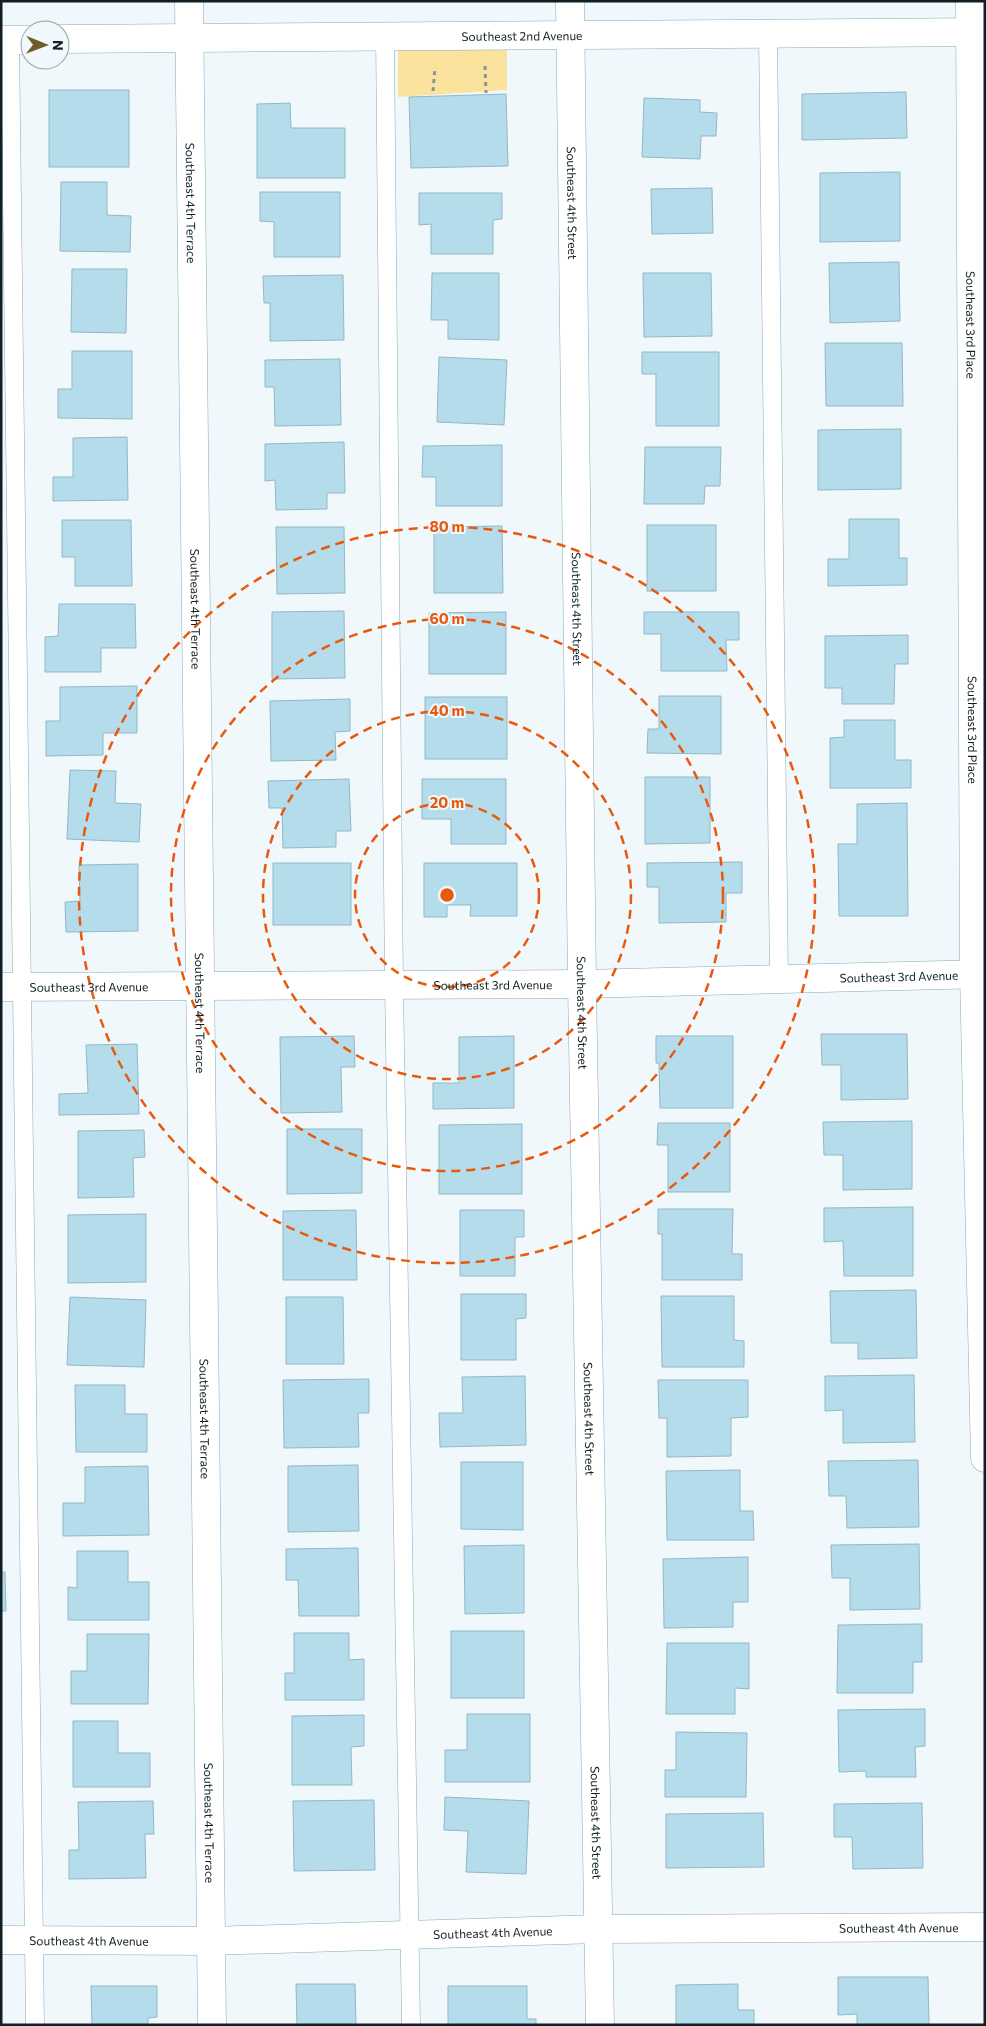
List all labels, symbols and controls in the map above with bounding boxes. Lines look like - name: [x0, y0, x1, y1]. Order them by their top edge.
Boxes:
- north arrow: [20, 20, 70, 70]
- street label: Southeast 2nd Avenue: [461, 28, 582, 43]
- text: N: [50, 40, 67, 51]
- street label: Southeast 4th Terrace: [184, 143, 199, 263]
- street label: Southeast 4th Street: [565, 146, 580, 260]
- street label: Southeast 3rd Place: [964, 271, 979, 379]
- text: 80 m: [429, 517, 465, 535]
- street label: Southeast 4th Terrace: [188, 549, 204, 669]
- street label: Southeast 4th Street: [570, 552, 585, 666]
- text: 60 m: [429, 609, 465, 627]
- street label: Southeast 3rd Place: [966, 676, 980, 784]
- text: 40 m: [429, 701, 465, 719]
- text: 20 m: [430, 793, 464, 811]
- centre of rings: [438, 886, 456, 904]
- street label: Southeast 4th Terrace: [193, 953, 208, 1073]
- street label: Southeast 4th Street: [575, 956, 590, 1070]
- street label: Southeast 3rd Avenue: [839, 968, 958, 985]
- street label: Southeast 3rd Avenue: [434, 977, 552, 992]
- street label: Southeast 3rd Avenue: [30, 979, 148, 994]
- street label: Southeast 4th Terrace: [197, 1359, 213, 1479]
- street label: Southeast 4th Street: [582, 1362, 597, 1476]
- street label: Southeast 4th Terrace: [202, 1763, 217, 1883]
- street label: Southeast 4th Street: [589, 1766, 604, 1880]
- street label: Southeast 4th Avenue: [839, 1920, 959, 1935]
- street label: Southeast 4th Avenue: [433, 1923, 553, 1941]
- street label: Southeast 4th Avenue: [29, 1933, 149, 1948]

